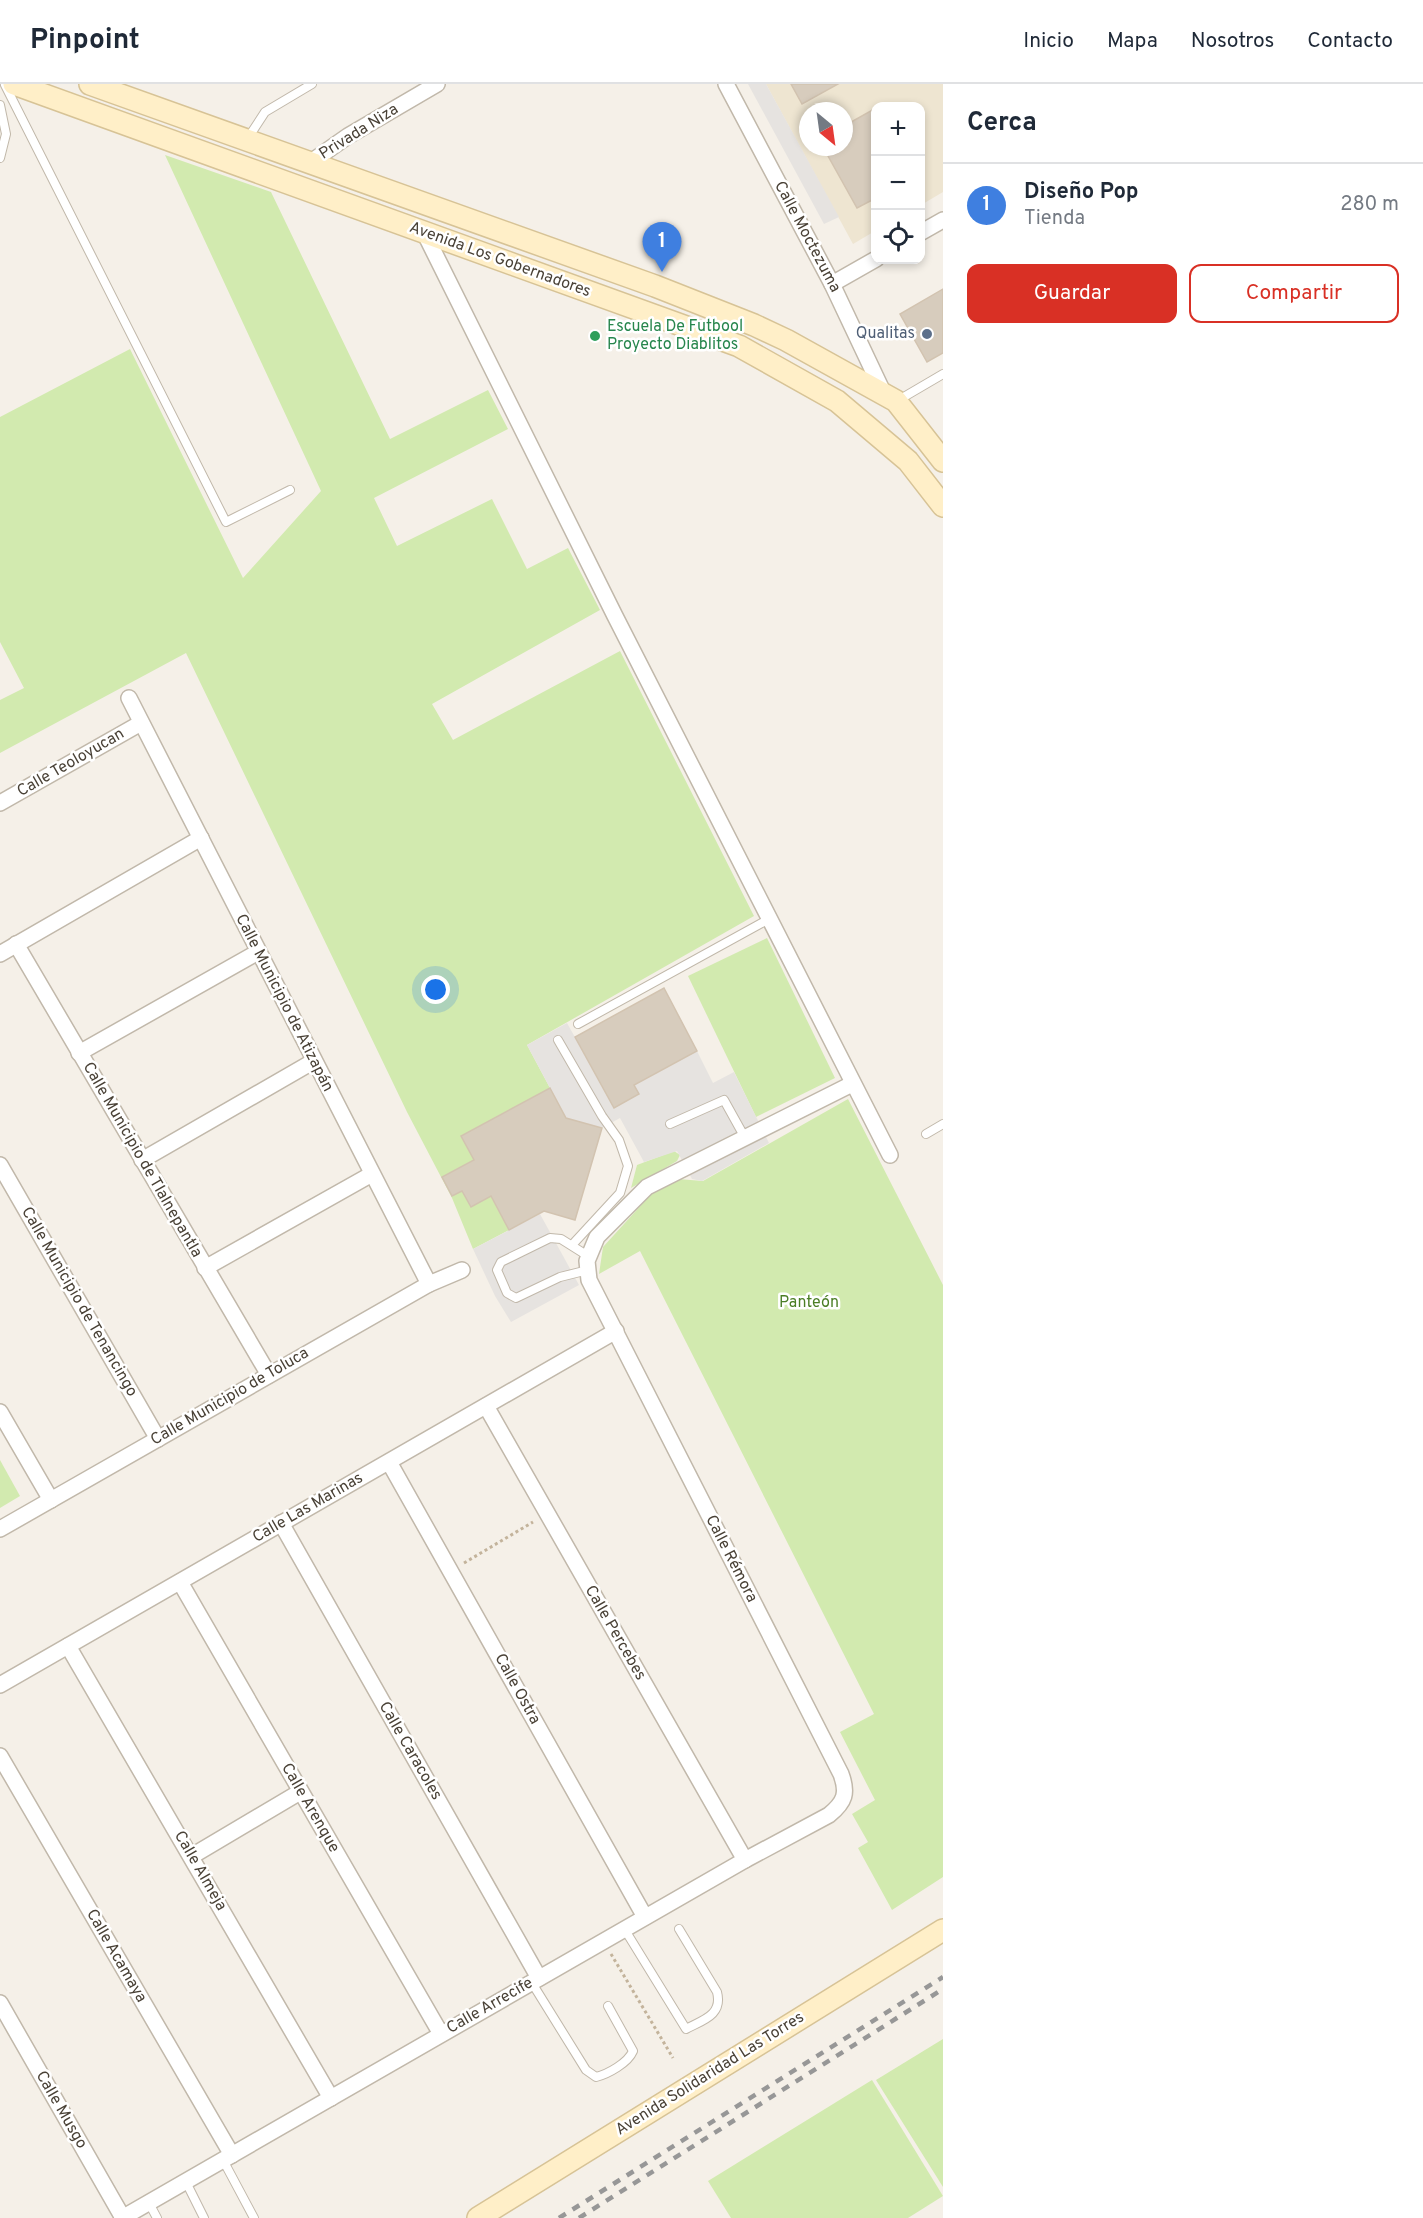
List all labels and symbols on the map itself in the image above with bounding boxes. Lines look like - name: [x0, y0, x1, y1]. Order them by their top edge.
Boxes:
- street label: Privada Niza: [316, 100, 402, 164]
- north arrow: [799, 102, 853, 156]
- street label: Calle Moctezuma: [769, 178, 845, 296]
- street label: Avenida Los Gobernadores: [407, 218, 593, 302]
- pin: 1: [642, 222, 682, 272]
- place label: Escuela De Futbool Proyecto Diablitos: [607, 317, 743, 355]
- place label: Qualitas: [856, 324, 915, 344]
- marker: Qualitas: [920, 327, 934, 341]
- marker: Escuela De Futbool Proyecto Diablitos: [588, 329, 602, 343]
- street label: Calle Teoloyucan: [14, 724, 128, 802]
- street label: Calle Municipio de Atizapán: [230, 911, 338, 1095]
- your location: [421, 975, 450, 1004]
- street label: Calle Municipio de Tlalnepantla: [78, 1059, 206, 1261]
- street label: Calle Municipio de Tenancingo: [16, 1203, 142, 1401]
- park label: Panteón: [779, 1293, 839, 1313]
- street label: Calle Municipio de Toluca: [147, 1344, 313, 1450]
- street label: Calle Las Marinas: [249, 1468, 367, 1548]
- street label: Calle Rémora: [700, 1512, 762, 1606]
- street label: Calle Percebes: [580, 1582, 650, 1684]
- street label: Calle Ostra: [489, 1650, 545, 1728]
- street label: Calle Caracoles: [374, 1698, 446, 1804]
- street label: Calle Arenque: [276, 1760, 344, 1856]
- street label: Calle Almeja: [169, 1828, 231, 1914]
- street label: Calle Acamaya: [81, 1906, 151, 2006]
- street label: Calle Arrecife: [443, 1973, 537, 2039]
- street label: Avenida Solidaridad Las Torres: [612, 2008, 808, 2140]
- street label: Calle Musgo: [31, 2068, 91, 2153]

